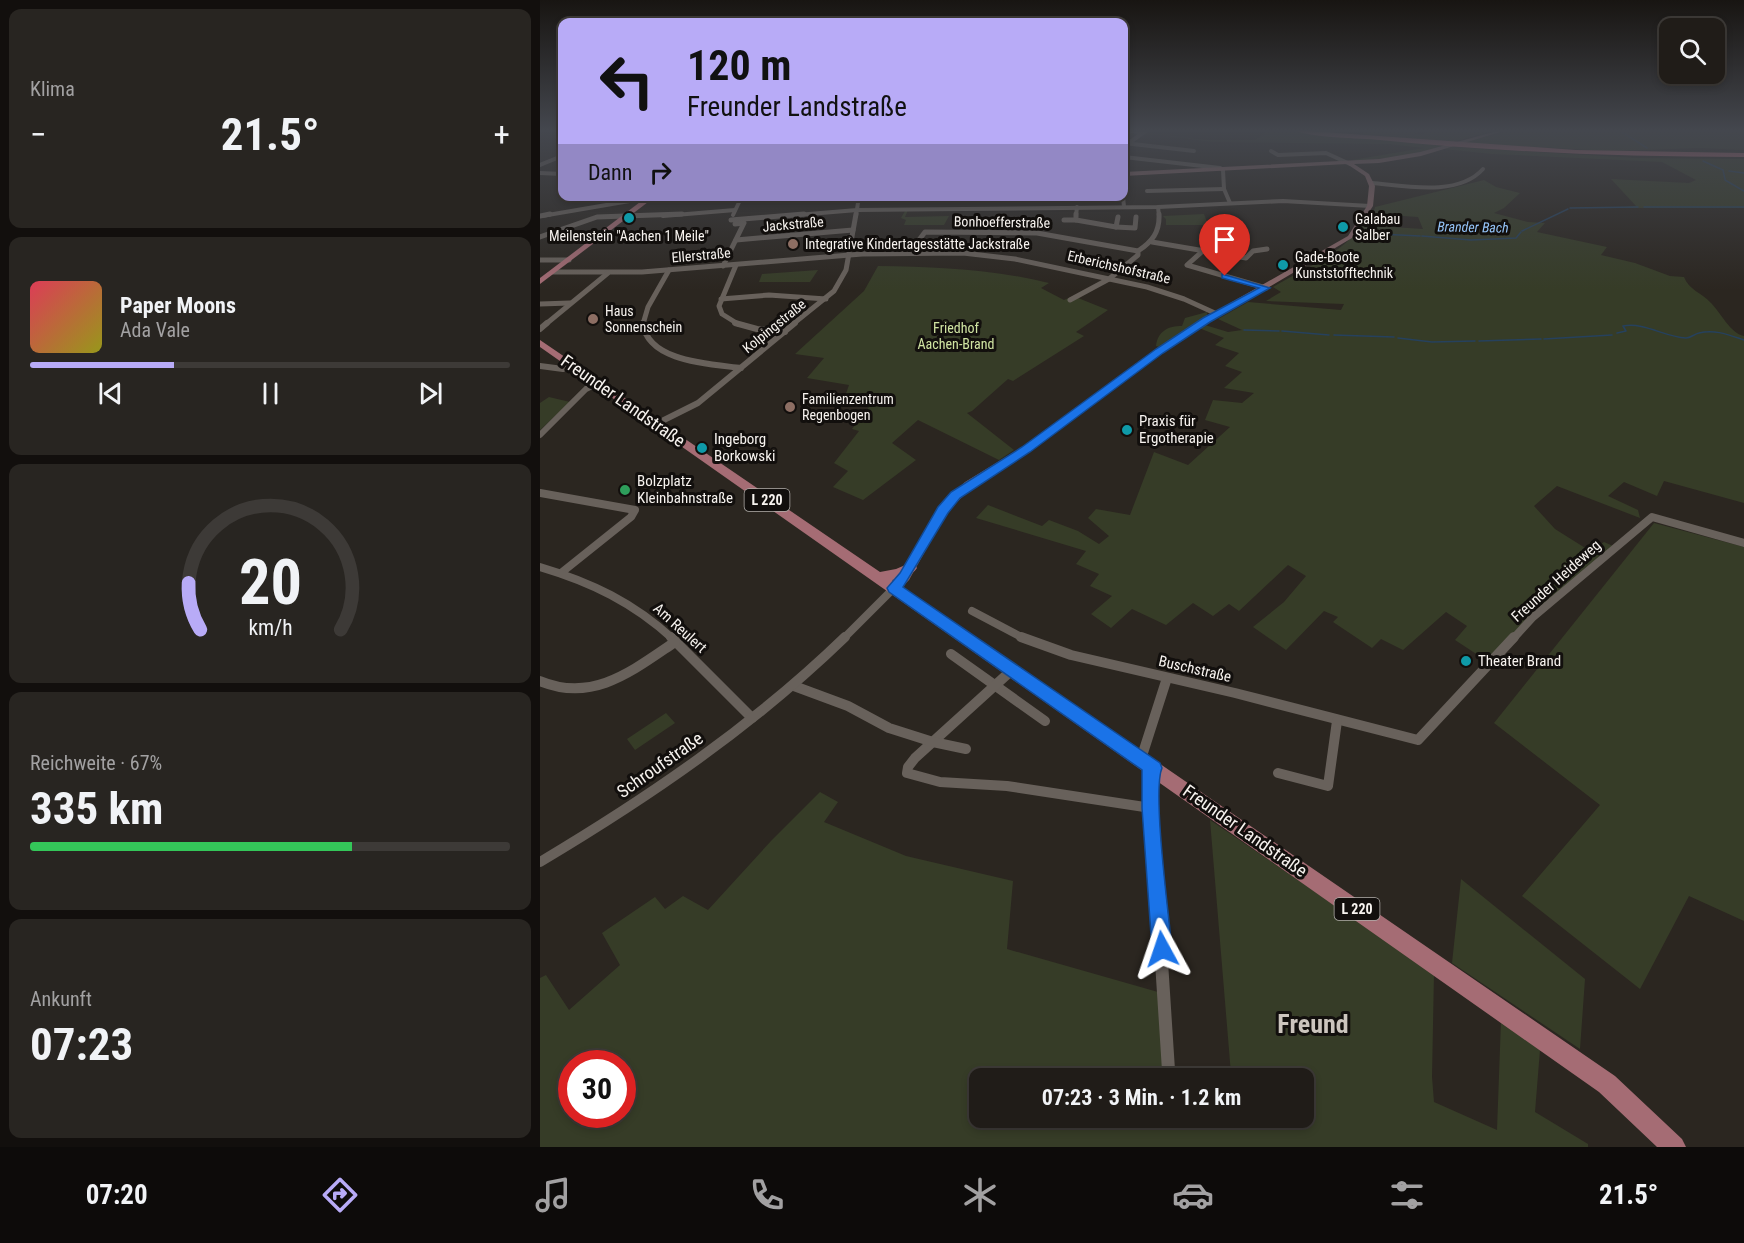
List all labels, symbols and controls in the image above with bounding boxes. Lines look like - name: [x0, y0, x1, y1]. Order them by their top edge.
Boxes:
- map controls: [1659, 18, 1725, 84]
- button: search: [1659, 18, 1725, 84]
- text: 120 m: [687, 41, 792, 90]
- icon: left: [588, 42, 666, 120]
- text: Klima: [30, 77, 75, 101]
- text: Freunder Landstraße: [687, 91, 907, 123]
- text: 21.5°: [221, 108, 319, 161]
- text: −: [30, 115, 47, 154]
- text: +: [494, 115, 510, 154]
- icon: right: [644, 156, 677, 189]
- text: Dann: [588, 160, 632, 185]
- marker: Meilenstein "Aachen 1 Meile": [622, 211, 636, 225]
- place label: Galabau Salber: [1355, 211, 1400, 243]
- street label: Jackstraße: [762, 213, 825, 235]
- street label: Bonhoefferstraße: [954, 213, 1051, 231]
- pin: [1199, 214, 1250, 276]
- water label: Brander Bach: [1437, 218, 1509, 236]
- marker: Galabau Salber: [1336, 220, 1350, 234]
- icon: arrive: [1208, 223, 1241, 256]
- place label: Meilenstein "Aachen 1 Meile": [549, 228, 709, 244]
- place label: Integrative Kindertagesstätte Jackstraße: [805, 236, 1030, 252]
- marker: Integrative Kindertagesstätte Jackstraße: [786, 237, 800, 251]
- street label: Ellerstraße: [671, 244, 732, 266]
- street label: Erberichshofstraße: [1066, 247, 1172, 287]
- place label: Gade-Boote Kunststofftechnik: [1295, 249, 1394, 281]
- marker: Gade-Boote Kunststofftechnik: [1276, 258, 1290, 272]
- text: Paper Moons: [120, 293, 236, 318]
- street label: Kolpingstraße: [739, 295, 809, 356]
- place label: Haus Sonnenschein: [605, 303, 682, 335]
- marker: Haus Sonnenschein: [586, 312, 600, 326]
- text: Ada Vale: [120, 318, 190, 342]
- park label: Friedhof Aachen-Brand: [918, 320, 994, 352]
- street label: Freunder Landstraße: [557, 350, 689, 451]
- icon: previous: [94, 377, 127, 410]
- icon: pause: [254, 377, 287, 410]
- icon: next: [414, 377, 447, 410]
- place label: Familienzentrum Regenbogen: [802, 391, 894, 423]
- marker: Familienzentrum Regenbogen: [783, 400, 797, 414]
- place label: Praxis für Ergotherapie: [1139, 412, 1214, 447]
- marker: Praxis für Ergotherapie: [1120, 423, 1134, 437]
- place label: Ingeborg Borkowski: [714, 430, 775, 465]
- marker: Ingeborg Borkowski: [695, 441, 709, 455]
- place label: Bolzplatz Kleinbahnstraße: [637, 472, 733, 507]
- marker: Bolzplatz Kleinbahnstraße: [618, 483, 632, 497]
- road number: L 220: [744, 489, 790, 511]
- street label: Freunder Heideweg: [1508, 536, 1604, 626]
- text: 20: [238, 547, 302, 620]
- street label: Am Reulert: [650, 599, 710, 657]
- text: km/h: [248, 616, 292, 641]
- street label: Buschstraße: [1157, 652, 1233, 686]
- place label: Theater Brand: [1478, 652, 1561, 670]
- marker: Theater Brand: [1459, 654, 1473, 668]
- street label: Schroufstraße: [613, 727, 707, 802]
- text: Reichweite · 67%: [30, 751, 162, 775]
- street label: Freunder Landstraße: [1179, 780, 1311, 881]
- text: 335 km: [30, 782, 163, 835]
- road number: L 220: [1334, 898, 1380, 920]
- position arrow: [1130, 917, 1194, 981]
- text: Ankunft: [30, 987, 92, 1011]
- district label: Freund: [1277, 1009, 1349, 1039]
- text: 07:23: [30, 1018, 133, 1071]
- speed limit sign: 30: [558, 1050, 636, 1128]
- text: 07:23 · 3 Min. · 1.2 km: [1042, 1085, 1241, 1110]
- icon: directions: [319, 1174, 361, 1216]
- icon: music: [532, 1174, 574, 1216]
- icon: phone: [746, 1174, 788, 1216]
- icon: climate: [959, 1174, 1001, 1216]
- icon: car: [1172, 1174, 1214, 1216]
- icon: filters: [1386, 1174, 1428, 1216]
- text: 07:20: [86, 1179, 148, 1211]
- text: 21.5°: [1599, 1179, 1658, 1211]

